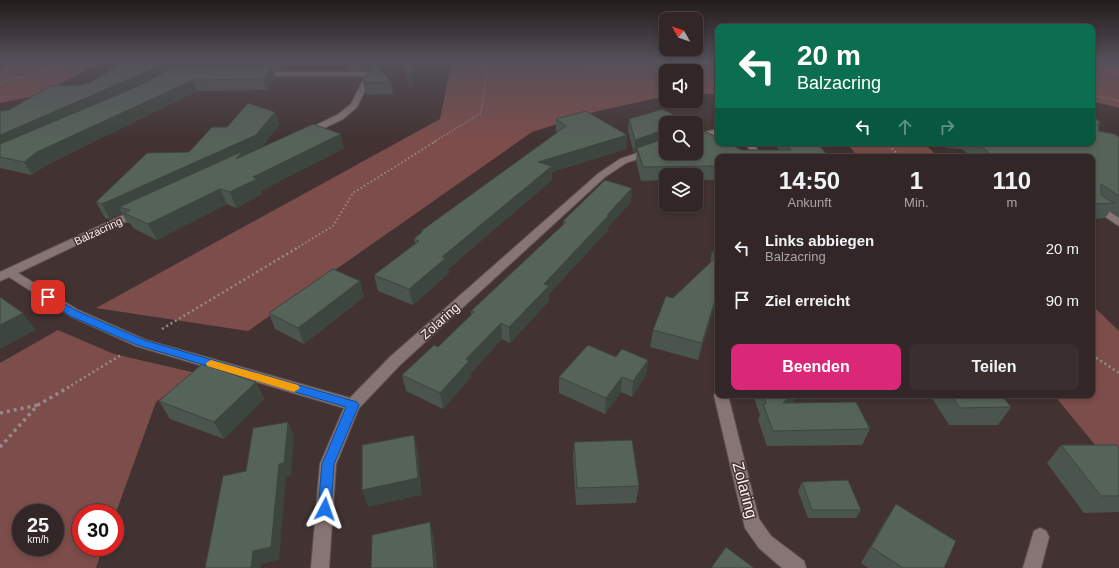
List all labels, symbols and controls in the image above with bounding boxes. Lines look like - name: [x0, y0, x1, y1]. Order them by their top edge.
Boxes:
- north arrow: [659, 12, 703, 56]
- map controls: [659, 12, 703, 212]
- icon: left: [731, 40, 783, 92]
- text: 20 m: [797, 40, 861, 71]
- button: sound: [659, 64, 703, 108]
- text: Balzacring: [797, 73, 881, 93]
- button: search: [659, 116, 703, 160]
- icon: left: [852, 116, 874, 138]
- icon: ahead: [894, 116, 916, 138]
- icon: right: [936, 116, 958, 138]
- text: 14:50: [779, 167, 840, 194]
- text: 1: [910, 167, 923, 194]
- text: 110: [992, 167, 1031, 194]
- button: layers: [659, 168, 703, 212]
- text: Ankunft: [787, 195, 832, 210]
- text: Min.: [904, 195, 929, 210]
- text: m: [1006, 195, 1017, 210]
- street label: Balzacring: [72, 215, 124, 247]
- text: Links abbiegen: [765, 232, 874, 249]
- icon: left: [731, 237, 753, 259]
- text: 20 m: [1046, 240, 1079, 257]
- text: Balzacring: [765, 249, 826, 264]
- pin: [31, 280, 65, 314]
- icon: arrive: [37, 286, 59, 308]
- icon: arrive: [731, 289, 753, 311]
- text: Ziel erreicht: [765, 292, 850, 309]
- text: 90 m: [1046, 292, 1079, 309]
- street label: Zolaring: [418, 300, 462, 342]
- button: Beenden: [731, 344, 901, 390]
- button: Teilen: [909, 344, 1079, 390]
- street label: Zolaring: [729, 460, 761, 520]
- position arrow: [304, 488, 346, 530]
- speed limit sign: 30: [72, 504, 124, 556]
- text: 25: [27, 514, 49, 536]
- text: km/h: [27, 534, 49, 545]

